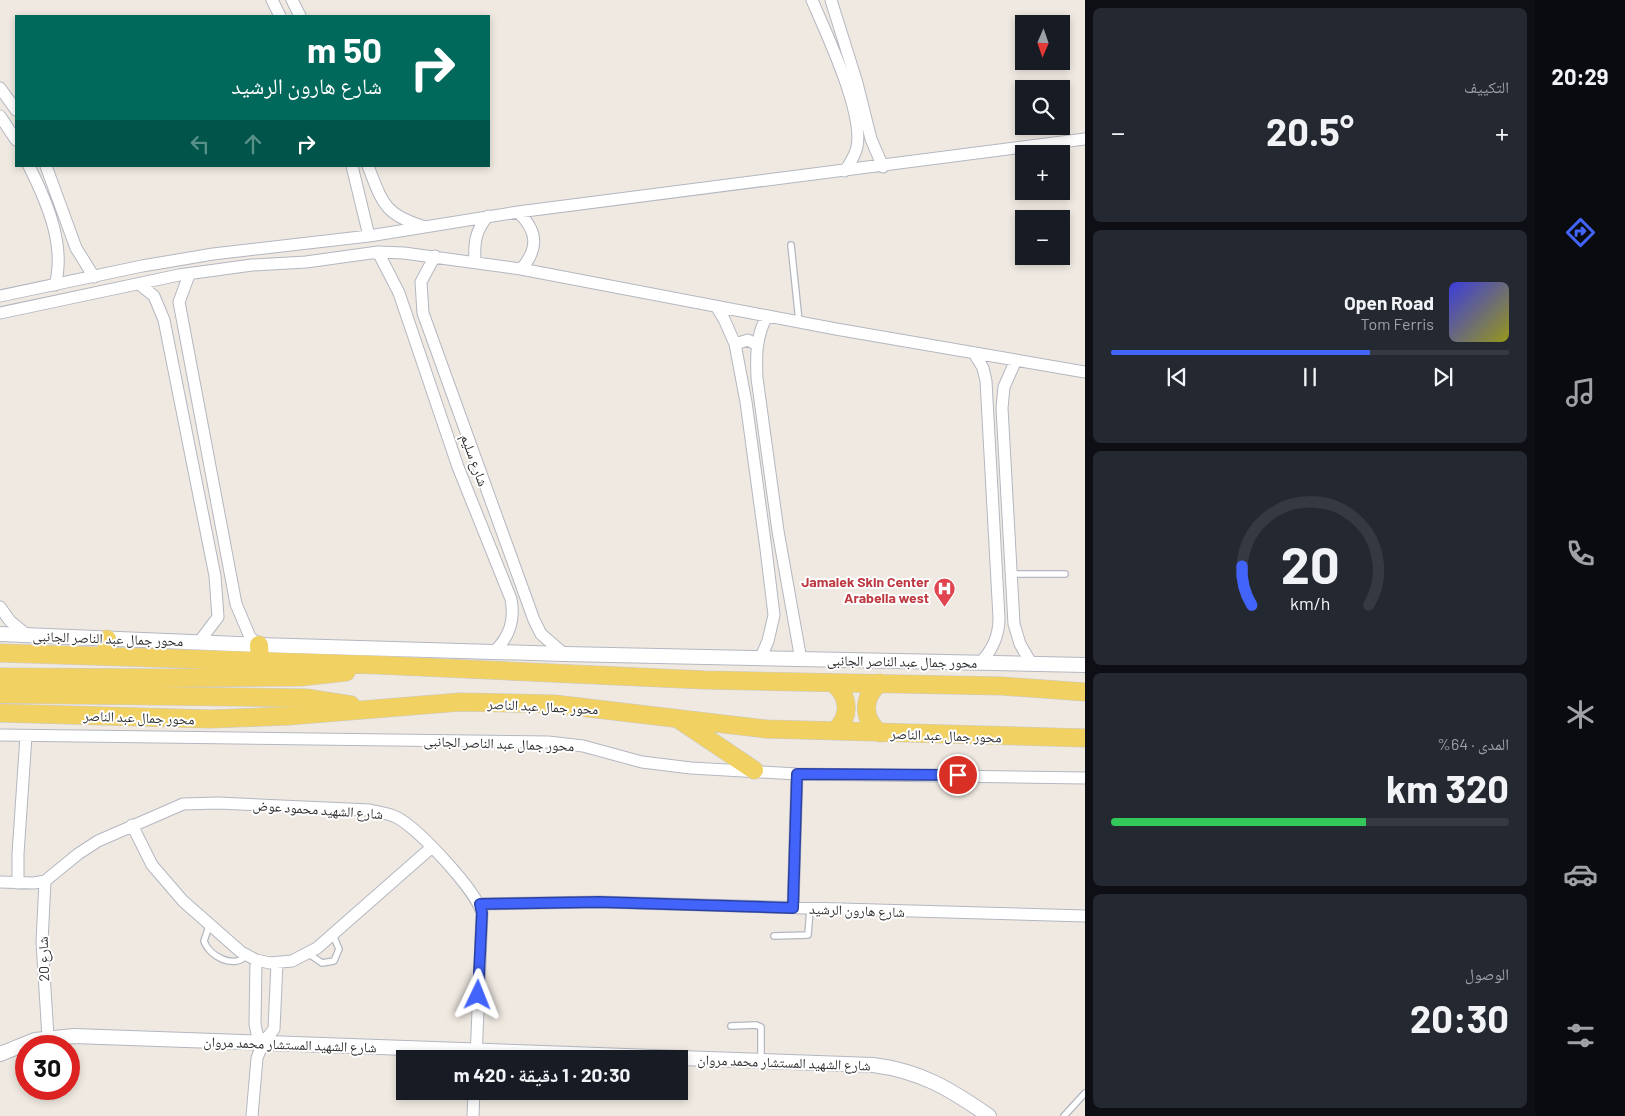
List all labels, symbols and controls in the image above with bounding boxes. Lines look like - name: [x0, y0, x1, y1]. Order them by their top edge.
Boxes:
- north arrow: [1015, 15, 1070, 70]
- map controls: [1015, 15, 1070, 265]
- text: 50 m: [307, 28, 382, 70]
- icon: right: [400, 35, 465, 100]
- text: 20:29: [1552, 63, 1608, 89]
- text: شارع هارون الرشيد: [231, 72, 382, 98]
- text: التكييف: [1464, 77, 1509, 96]
- button: search: [1015, 80, 1070, 135]
- text: 20.5°: [1266, 108, 1354, 154]
- text: −: [1111, 115, 1125, 149]
- text: +: [1495, 115, 1509, 149]
- icon: left: [186, 130, 214, 158]
- icon: ahead: [239, 130, 267, 158]
- icon: right: [292, 130, 320, 158]
- button: +: [1015, 145, 1070, 200]
- button: −: [1015, 210, 1070, 265]
- icon: directions: [1563, 215, 1598, 250]
- text: Open Road: [1344, 291, 1434, 314]
- text: Tom Ferris: [1360, 314, 1434, 333]
- icon: previous: [1163, 363, 1191, 391]
- icon: pause: [1296, 363, 1324, 391]
- icon: next: [1429, 363, 1457, 391]
- icon: music: [1563, 375, 1598, 410]
- street label: شارع سليم: [456, 431, 492, 489]
- text: 20: [1281, 532, 1339, 594]
- icon: phone: [1563, 536, 1598, 571]
- place label: Jamalek Skin Center Arabella west: [801, 573, 930, 606]
- hospital icon: Jamalek Skin Center Arabella west: [933, 577, 957, 608]
- text: km/h: [1290, 592, 1330, 614]
- street label: محور جمال عبد الناصر الجانبى: [32, 627, 184, 650]
- street label: محور جمال عبد الناصر الجانبى: [827, 651, 977, 672]
- street label: محور جمال عبد الناصر: [486, 695, 599, 718]
- icon: climate: [1563, 697, 1598, 732]
- street label: محور جمال عبد الناصر: [82, 707, 195, 728]
- street label: محور جمال عبد الناصر: [889, 725, 1002, 746]
- street label: محور جمال عبد الناصر الجانبى: [423, 732, 575, 755]
- text: المدى · 64%: [1437, 734, 1509, 753]
- pin: [937, 754, 979, 796]
- icon: arrive: [944, 761, 972, 789]
- text: 320 km: [1386, 765, 1509, 811]
- street label: شارع الشهيد محمود عوض: [252, 796, 384, 824]
- icon: car: [1563, 857, 1598, 892]
- street label: شارع هارون الرشيد: [809, 900, 905, 922]
- street label: شارع 20: [34, 936, 54, 982]
- text: الوصول: [1465, 964, 1509, 983]
- position arrow: [451, 968, 503, 1020]
- text: 20:30: [1410, 995, 1509, 1041]
- icon: filters: [1563, 1018, 1598, 1053]
- street label: شارع الشهيد المستشار محمد مروان: [203, 1032, 377, 1058]
- speed limit sign: 30: [15, 1035, 80, 1100]
- street label: شارع الشهيد المستشار محمد مروان: [697, 1050, 871, 1076]
- text: 20:30 · 1 دقيقة · 420 m: [454, 1063, 630, 1086]

